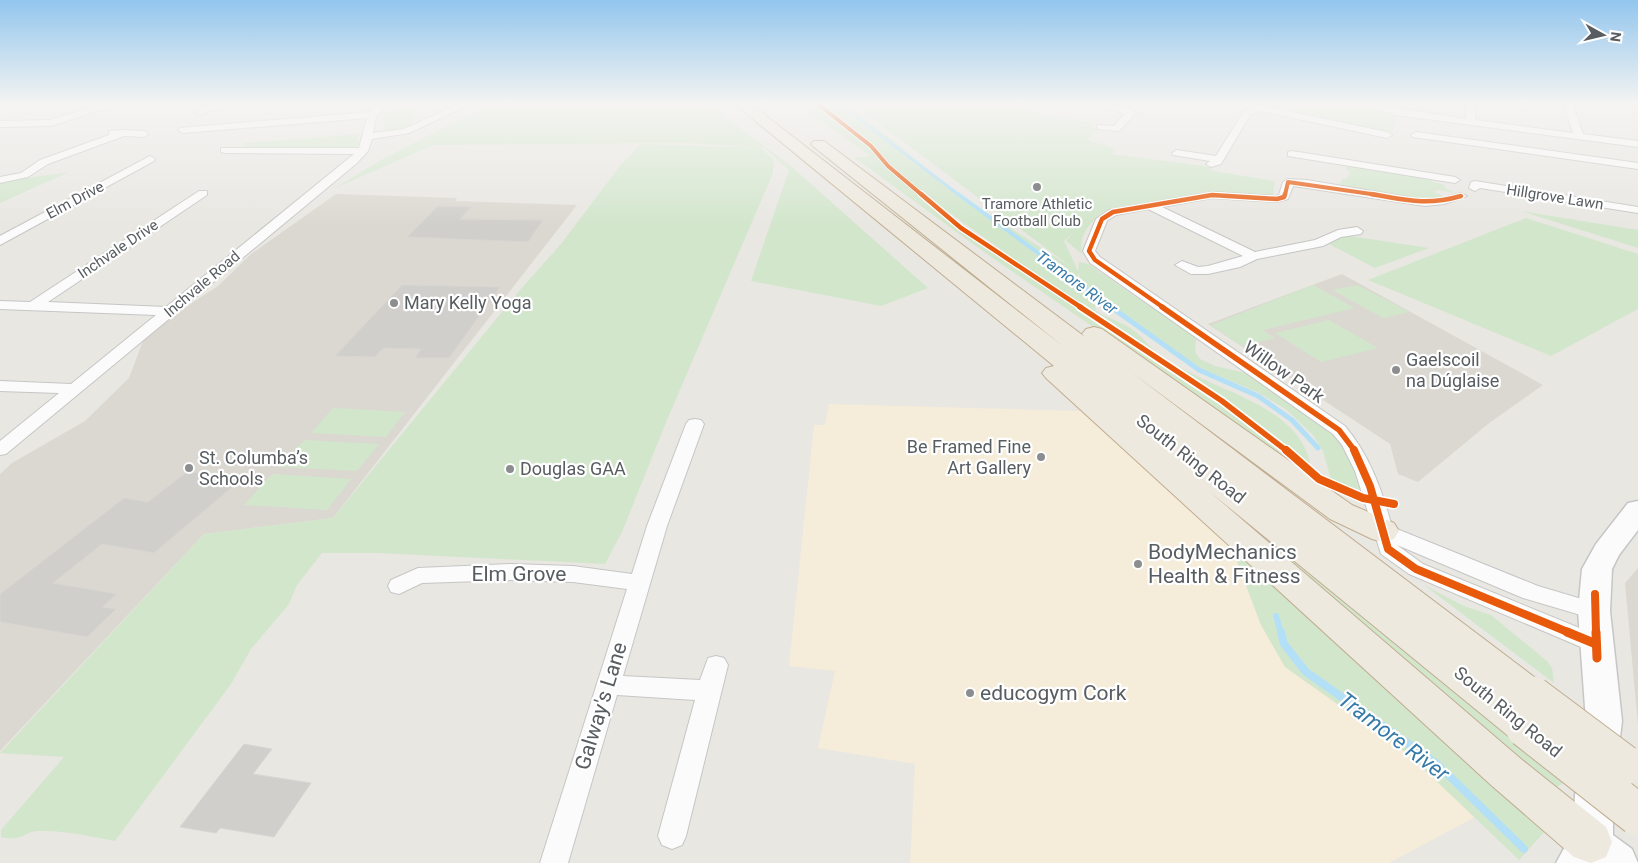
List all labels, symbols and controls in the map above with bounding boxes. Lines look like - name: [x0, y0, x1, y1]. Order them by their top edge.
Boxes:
- north arrow: [1578, 10, 1628, 60]
- text: N: [1607, 31, 1624, 43]
- street label: Elm Drive: [43, 177, 107, 223]
- street label: Hillgrove Lawn: [1505, 180, 1605, 214]
- marker: Tramore Athletic Football Club: [1031, 181, 1043, 193]
- place label: Tramore Athletic Football Club: [982, 195, 1092, 230]
- street label: Inchvale Drive: [74, 216, 162, 282]
- water label: Tramore River: [1032, 246, 1122, 319]
- street label: Inchvale Road: [160, 247, 244, 321]
- place label: Mary Kelly Yoga: [404, 292, 532, 313]
- marker: Mary Kelly Yoga: [388, 297, 400, 309]
- street label: Willow Park: [1240, 336, 1329, 408]
- place label: Gaelscoil na Dúglaise: [1406, 349, 1499, 391]
- marker: Gaelscoil na Dúglaise: [1390, 364, 1402, 376]
- street label: South Ring Road: [1133, 410, 1250, 508]
- place label: Be Framed Fine Art Gallery: [907, 436, 1031, 478]
- place label: St. Columba’s Schools: [199, 447, 308, 489]
- marker: Be Framed Fine Art Gallery: [1035, 451, 1047, 463]
- place label: Douglas GAA: [520, 458, 626, 479]
- marker: St. Columba’s Schools: [183, 462, 195, 474]
- marker: Douglas GAA: [504, 463, 516, 475]
- place label: BodyMechanics Health & Fitness: [1148, 540, 1301, 588]
- marker: BodyMechanics Health & Fitness: [1132, 558, 1144, 570]
- street label: Elm Grove: [472, 562, 566, 586]
- street label: Galway's Lane: [570, 639, 632, 773]
- street label: South Ring Road: [1450, 662, 1566, 761]
- place label: educogym Cork: [980, 681, 1127, 705]
- marker: educogym Cork: [964, 687, 976, 699]
- water label: Tramore River: [1333, 687, 1455, 787]

